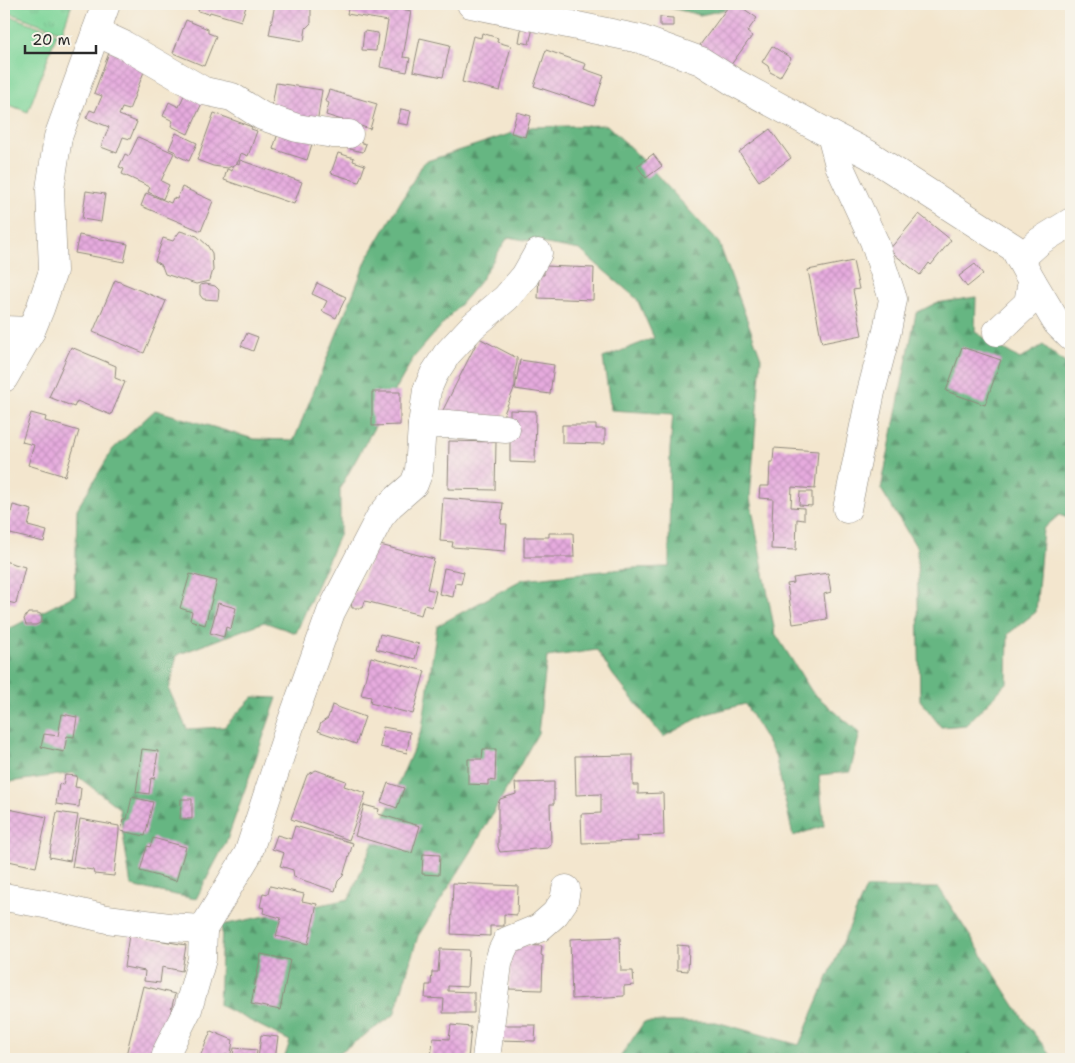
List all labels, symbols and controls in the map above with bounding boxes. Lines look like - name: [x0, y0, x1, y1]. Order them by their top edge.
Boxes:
- scale bar: [25, 22, 96, 54]
- text: 20 m: [32, 30, 71, 50]

